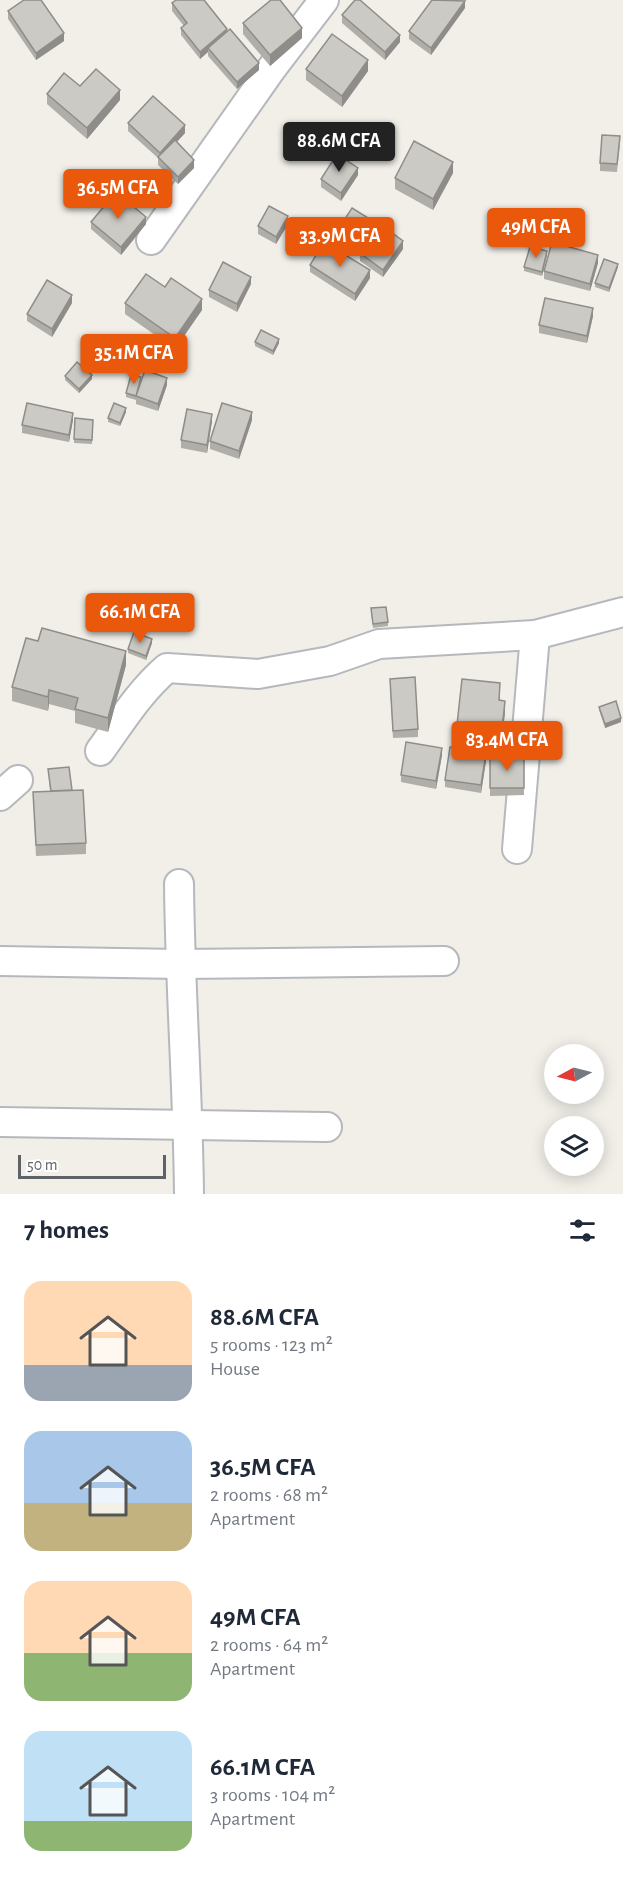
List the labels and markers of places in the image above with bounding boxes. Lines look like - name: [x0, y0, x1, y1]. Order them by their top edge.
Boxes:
- pin: 88.6M CFA: [270, 122, 408, 173]
- pin: 36.5M CFA: [49, 169, 187, 220]
- pin: 49M CFA: [481, 208, 591, 259]
- pin: 33.9M CFA: [271, 217, 409, 268]
- pin: 35.1M CFA: [65, 334, 203, 385]
- pin: 66.1M CFA: [71, 593, 209, 644]
- pin: 83.4M CFA: [438, 721, 576, 772]

